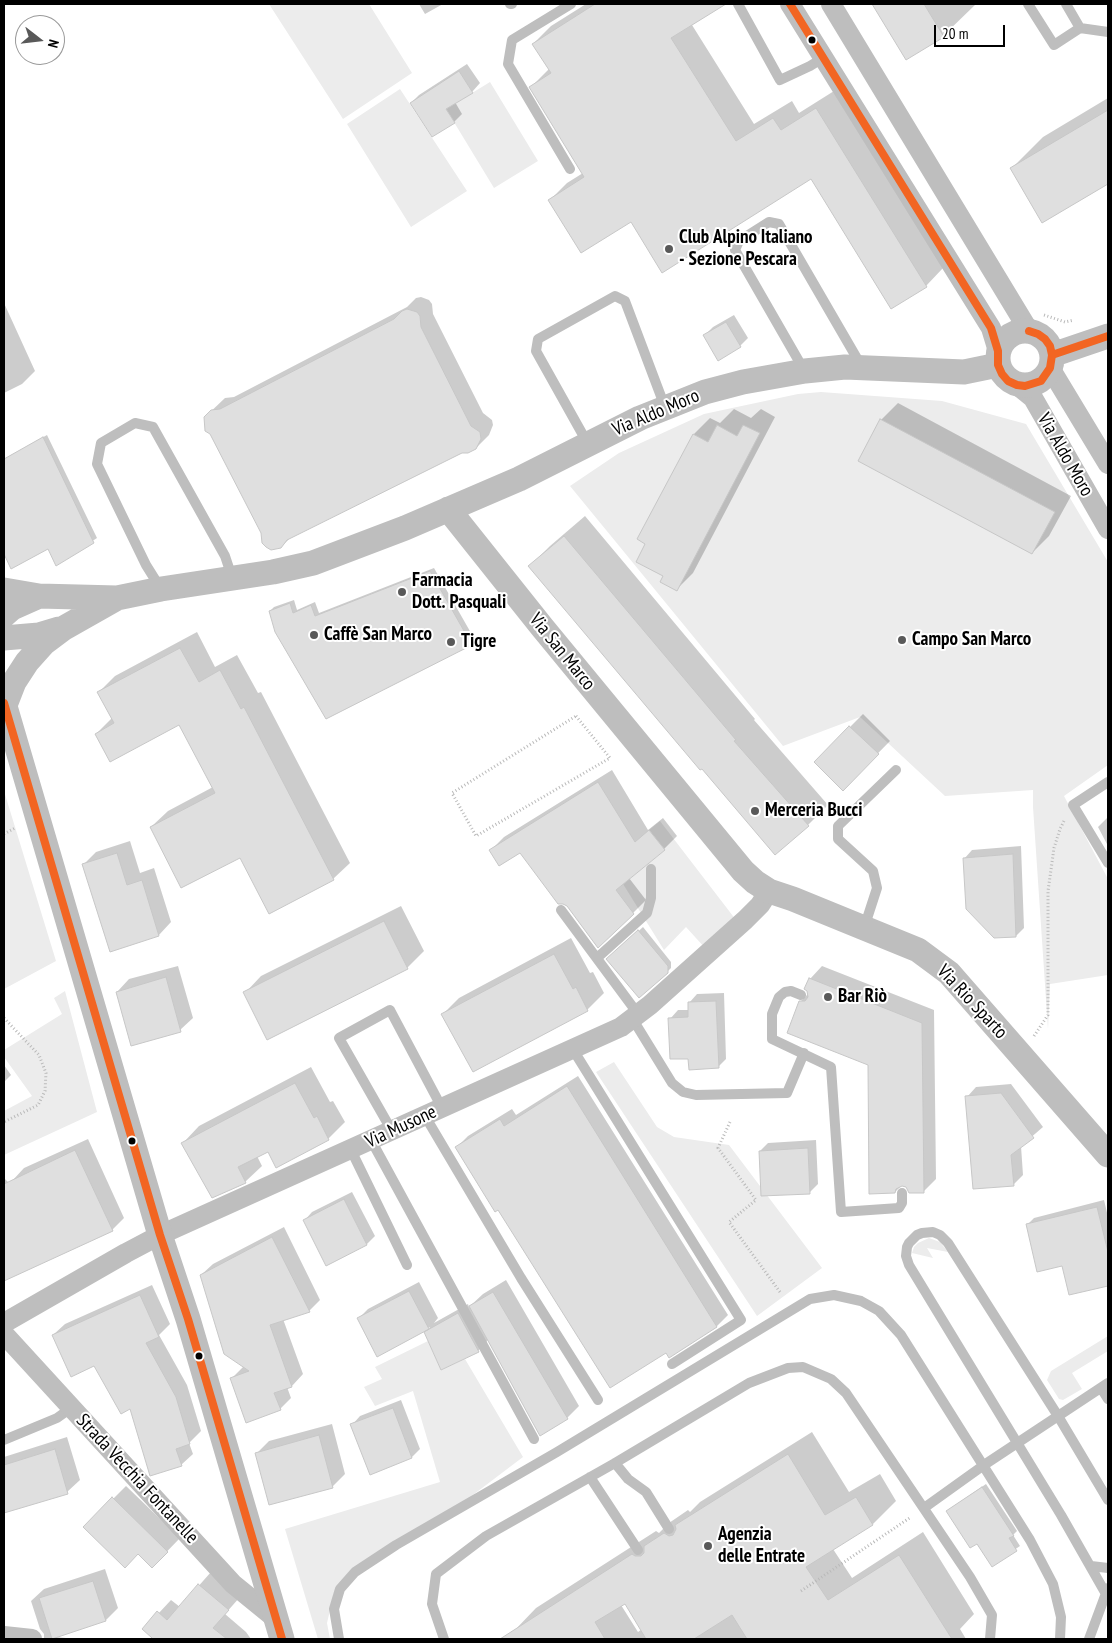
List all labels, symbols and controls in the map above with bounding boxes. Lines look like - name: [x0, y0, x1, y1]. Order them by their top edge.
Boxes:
- north arrow: [15, 15, 65, 65]
- scale bar: [937, 15, 1008, 47]
- text: 20 m: [942, 24, 968, 43]
- unlabelled marker: [807, 35, 817, 45]
- text: N: [44, 38, 63, 50]
- place label: Club Alpino Italiano - Sezione Pescara: [679, 227, 812, 271]
- marker: Club Alpino Italiano - Sezione Pescara: [663, 243, 675, 255]
- street label: Via Aldo Moro: [609, 385, 703, 441]
- street label: Via Aldo Moro: [1032, 409, 1098, 501]
- place label: Farmacia Dott. Pasquali: [412, 570, 506, 614]
- marker: Farmacia Dott. Pasquali: [396, 586, 408, 598]
- street label: Via San Marco: [524, 609, 600, 695]
- place label: Caffè San Marco: [324, 624, 432, 646]
- marker: Caffè San Marco: [308, 629, 320, 641]
- place label: Campo San Marco: [912, 629, 1031, 651]
- place label: Tigre: [461, 631, 496, 653]
- marker: Campo San Marco: [896, 634, 908, 646]
- marker: Tigre: [445, 636, 457, 648]
- place label: Merceria Bucci: [765, 800, 863, 822]
- marker: Merceria Bucci: [749, 805, 761, 817]
- street label: Via Rio Sparto: [932, 960, 1012, 1044]
- place label: Bar Riò: [838, 986, 887, 1008]
- marker: Bar Riò: [822, 991, 834, 1003]
- street label: Via Musone: [362, 1101, 440, 1153]
- unlabelled marker: [127, 1136, 137, 1146]
- unlabelled marker: [194, 1351, 204, 1361]
- street label: Strada Vecchia Fontanelle: [71, 1409, 203, 1549]
- place label: Agenzia delle Entrate: [718, 1524, 805, 1568]
- marker: Agenzia delle Entrate: [702, 1540, 714, 1552]

